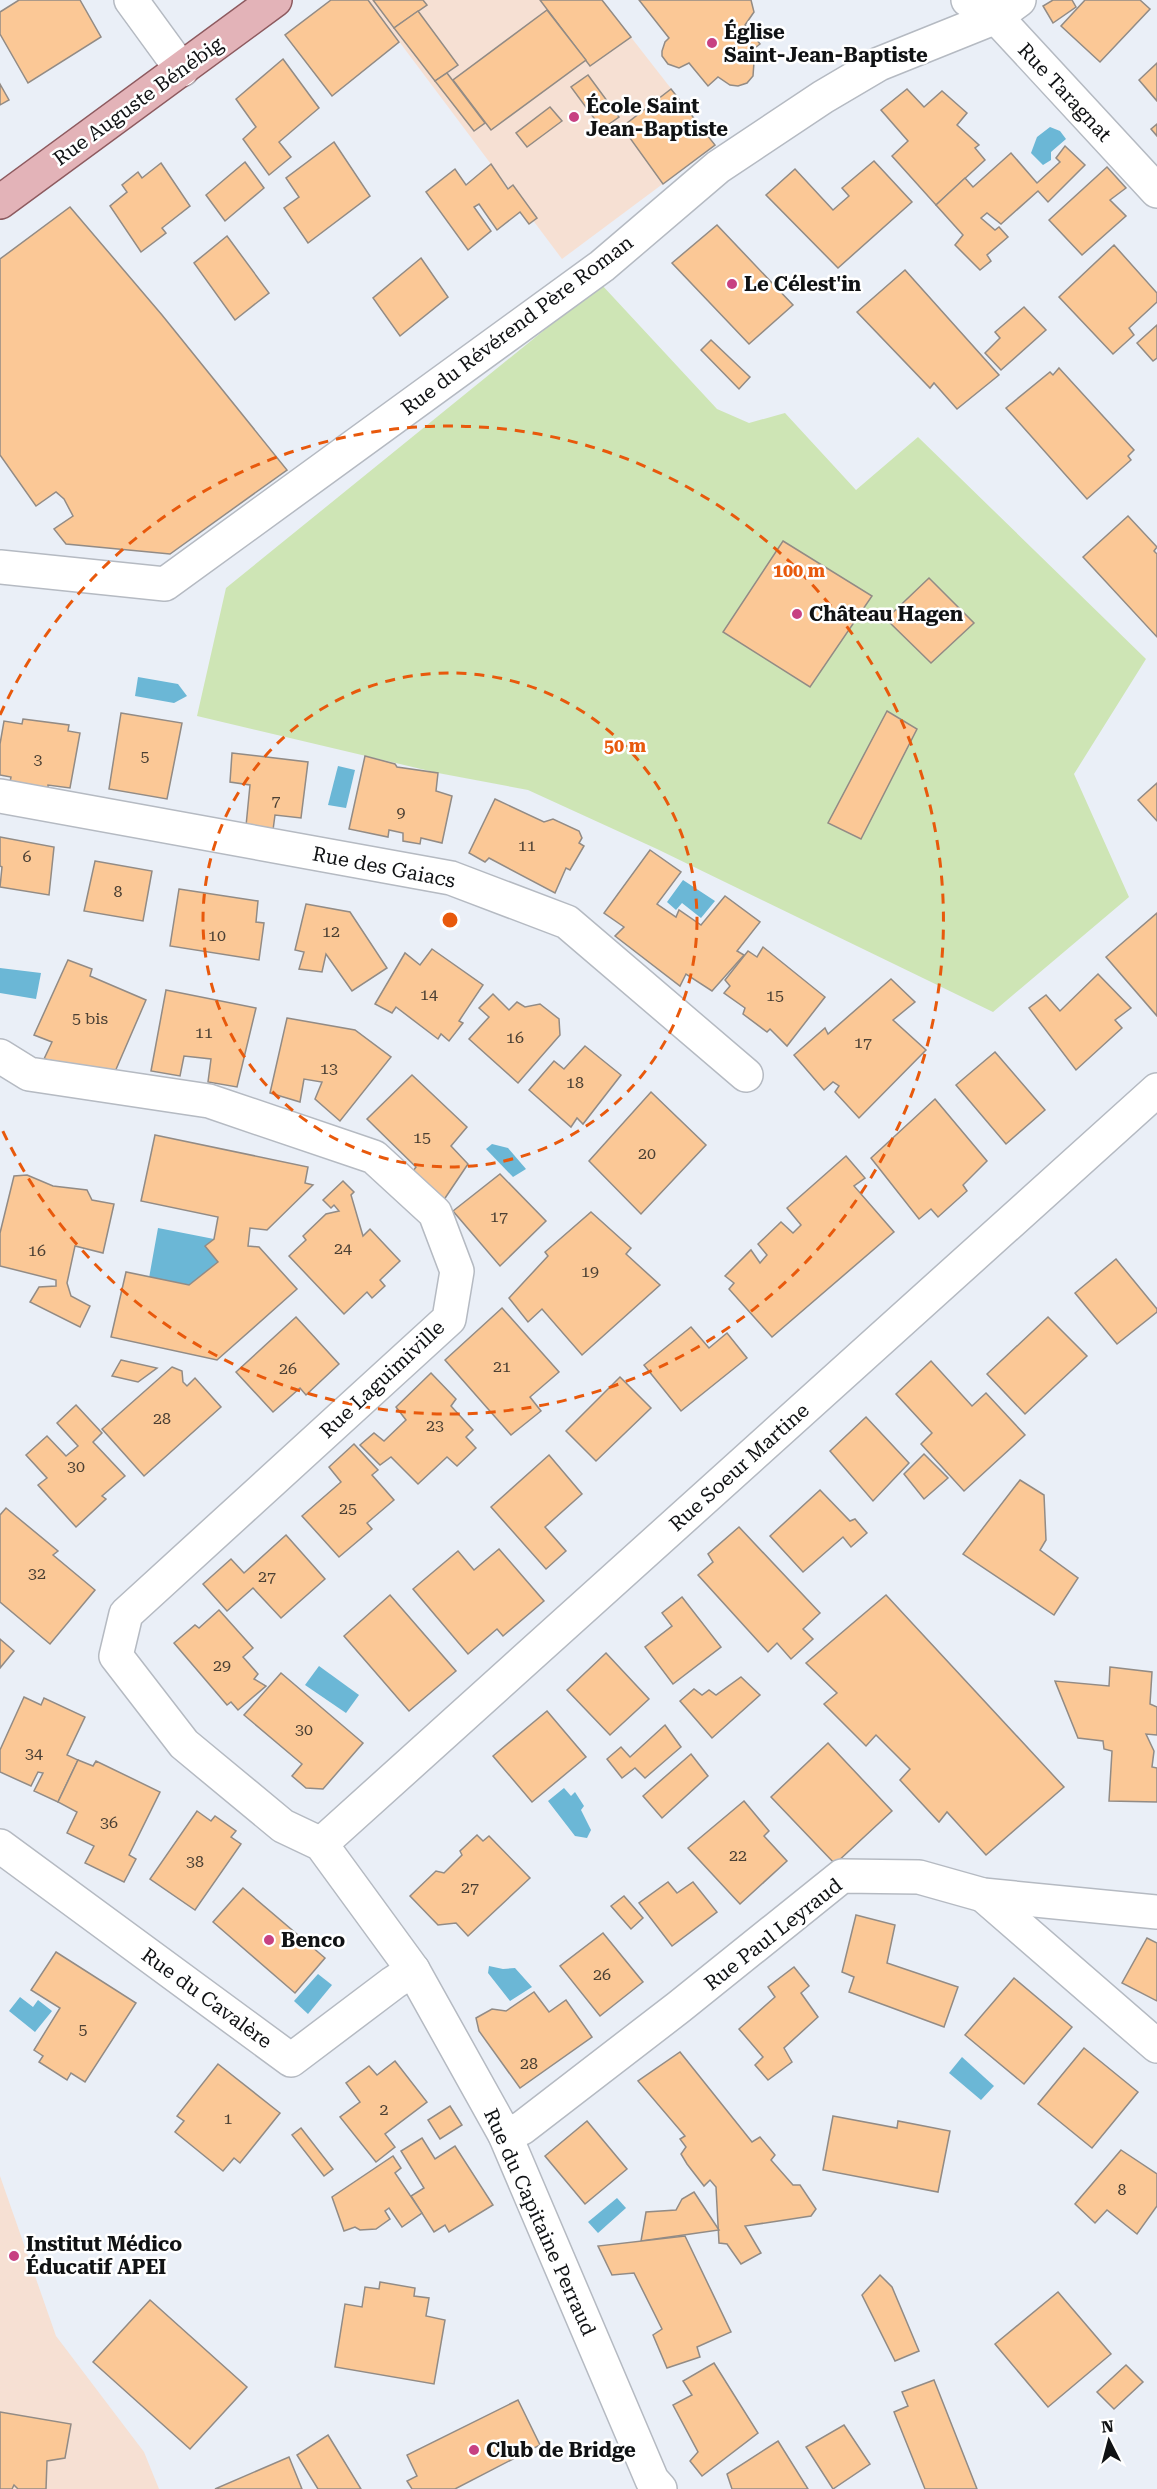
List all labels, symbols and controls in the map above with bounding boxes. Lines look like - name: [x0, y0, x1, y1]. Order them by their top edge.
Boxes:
- place label: Église Saint-Jean-Baptiste: [724, 19, 928, 67]
- street label: Rue Auguste Bénébig: [49, 31, 228, 171]
- marker: Église Saint-Jean-Baptiste: [705, 36, 719, 50]
- street label: Rue Taragnat: [1013, 38, 1117, 147]
- place label: École Saint Jean-Baptiste: [586, 93, 728, 141]
- marker: École Saint Jean-Baptiste: [567, 110, 581, 124]
- street label: Rue du Révérend Père Roman: [396, 230, 638, 420]
- place label: Le Célest'in: [744, 272, 862, 296]
- marker: Le Célest'in: [725, 277, 739, 291]
- text: 100 m: [773, 560, 826, 581]
- place label: Château Hagen: [809, 602, 964, 626]
- marker: Château Hagen: [790, 607, 804, 621]
- text: 50 m: [604, 735, 647, 756]
- house number: 5: [141, 747, 150, 766]
- house number: 3: [34, 750, 43, 769]
- house number: 7: [272, 791, 281, 810]
- house number: 9: [397, 803, 406, 822]
- house number: 11: [518, 836, 536, 855]
- street label: Rue des Gaiacs: [311, 841, 457, 893]
- house number: 6: [23, 847, 32, 866]
- house number: 8: [114, 882, 123, 901]
- centre of rings: [440, 910, 460, 930]
- house number: 12: [322, 922, 340, 941]
- house number: 10: [208, 926, 226, 945]
- house number: 14: [420, 985, 438, 1004]
- house number: 15: [766, 986, 784, 1005]
- house number: 5 bis: [72, 1009, 108, 1028]
- house number: 11: [195, 1023, 213, 1042]
- house number: 16: [506, 1028, 524, 1047]
- house number: 17: [854, 1033, 872, 1052]
- house number: 13: [320, 1059, 338, 1078]
- house number: 18: [566, 1073, 584, 1092]
- house number: 15: [413, 1128, 431, 1147]
- house number: 20: [638, 1144, 656, 1163]
- house number: 17: [490, 1207, 508, 1226]
- house number: 24: [334, 1239, 352, 1258]
- house number: 16: [28, 1241, 46, 1260]
- house number: 19: [581, 1262, 599, 1281]
- street label: Rue Laguimiville: [315, 1315, 449, 1443]
- house number: 21: [493, 1357, 511, 1376]
- house number: 26: [279, 1359, 297, 1378]
- street label: Rue Soeur Martine: [664, 1398, 814, 1536]
- house number: 28: [153, 1409, 171, 1428]
- house number: 23: [426, 1416, 444, 1435]
- house number: 30: [67, 1457, 85, 1476]
- house number: 25: [339, 1499, 357, 1518]
- house number: 32: [28, 1564, 46, 1583]
- house number: 27: [258, 1567, 276, 1586]
- house number: 29: [213, 1656, 231, 1675]
- house number: 30: [295, 1720, 313, 1739]
- house number: 34: [25, 1744, 43, 1763]
- house number: 36: [100, 1813, 118, 1832]
- house number: 22: [729, 1846, 747, 1865]
- house number: 38: [186, 1852, 204, 1871]
- street label: Rue Paul Leyraud: [699, 1873, 847, 1995]
- house number: 27: [461, 1878, 479, 1897]
- place label: Benco: [281, 1928, 345, 1952]
- marker: Benco: [262, 1933, 276, 1947]
- street label: Rue du Cavalère: [137, 1943, 277, 2053]
- house number: 26: [593, 1965, 611, 1984]
- house number: 5: [79, 2020, 88, 2039]
- house number: 28: [520, 2054, 538, 2073]
- house number: 2: [380, 2100, 389, 2119]
- street label: Rue du Capitaine Perraud: [479, 2105, 601, 2340]
- house number: 1: [224, 2109, 233, 2128]
- house number: 8: [1118, 2180, 1127, 2199]
- place label: Institut Médico Éducatif APEI: [26, 2232, 182, 2279]
- marker: Institut Médico Éducatif APEI: [7, 2249, 21, 2263]
- north arrow: [1079, 2411, 1139, 2471]
- text: N: [1100, 2416, 1115, 2437]
- place label: Club de Bridge: [486, 2438, 636, 2462]
- marker: Club de Bridge: [467, 2443, 481, 2457]

